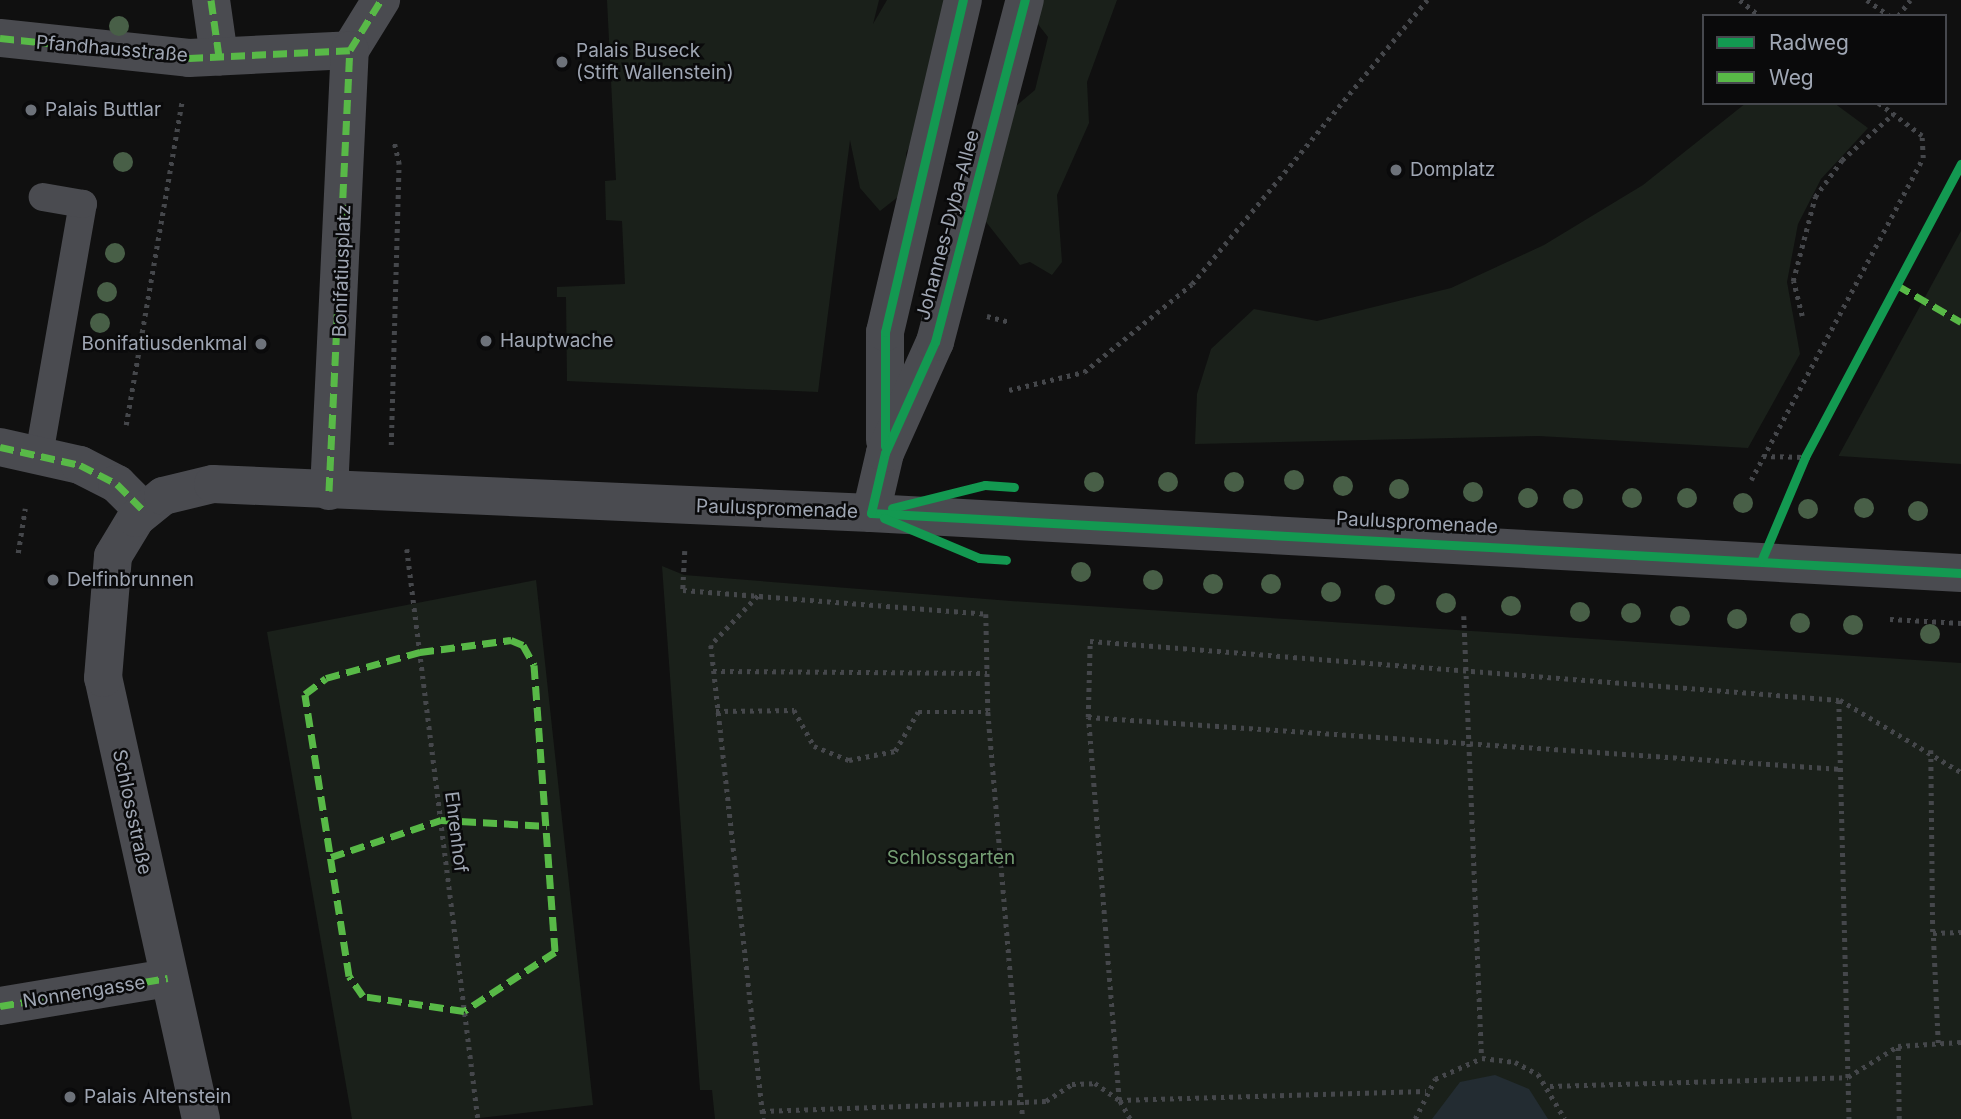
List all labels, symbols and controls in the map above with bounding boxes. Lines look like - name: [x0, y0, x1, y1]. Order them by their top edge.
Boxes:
- legend: [1702, 14, 1947, 105]
- text: Radweg: [1769, 30, 1849, 55]
- street label: Pfandhausstraße: [35, 31, 189, 67]
- place label: Palais Buseck (Stift Wallenstein): [576, 40, 734, 84]
- marker: Palais Buseck (Stift Wallenstein): [554, 54, 570, 70]
- text: Weg: [1769, 65, 1814, 90]
- place label: Palais Buttlar: [45, 99, 161, 121]
- marker: Palais Buttlar: [23, 102, 39, 118]
- street label: Johannes-Dyba-Allee: [912, 127, 984, 323]
- place label: Domplatz: [1410, 159, 1495, 181]
- marker: Domplatz: [1388, 162, 1404, 178]
- street label: Bonifatiusplatz: [328, 204, 356, 338]
- place label: Hauptwache: [500, 330, 614, 352]
- place label: Bonifatiusdenkmal: [82, 333, 247, 355]
- marker: Hauptwache: [478, 333, 494, 349]
- marker: Bonifatiusdenkmal: [253, 336, 269, 352]
- street label: Pauluspromenade: [696, 495, 858, 523]
- street label: Pauluspromenade: [1335, 507, 1499, 539]
- place label: Delfinbrunnen: [67, 569, 194, 591]
- marker: Delfinbrunnen: [45, 572, 61, 588]
- street label: Schlossstraße: [108, 747, 156, 877]
- street label: Ehrenhof: [440, 790, 472, 874]
- park label: Schlossgarten: [887, 847, 1015, 869]
- street label: Nonnengasse: [21, 971, 147, 1013]
- place label: Palais Altenstein: [84, 1086, 231, 1108]
- marker: Palais Altenstein: [62, 1089, 78, 1105]

